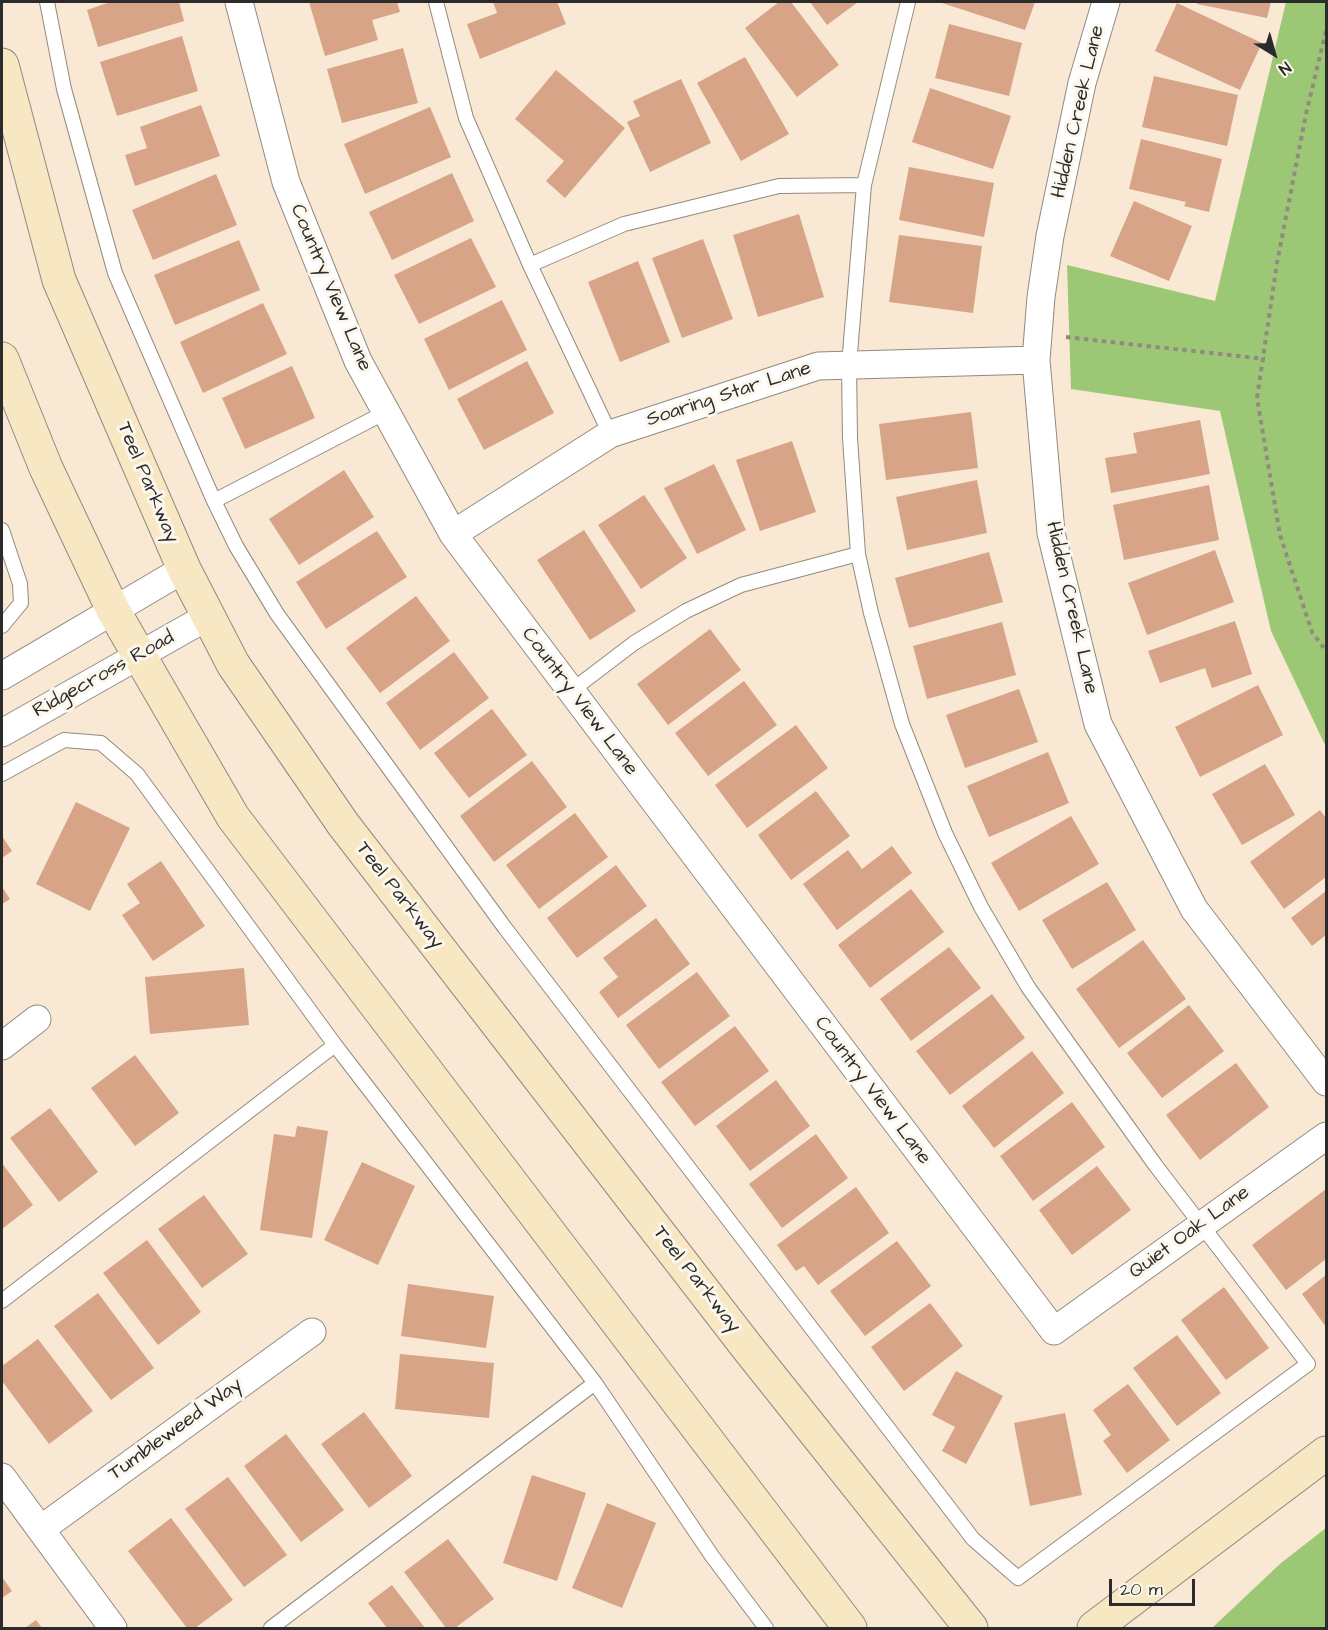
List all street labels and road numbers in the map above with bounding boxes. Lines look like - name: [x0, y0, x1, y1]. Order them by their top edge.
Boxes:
- street label: Hidden Creek Lane: [1047, 23, 1111, 201]
- street label: Country View Lane: [284, 201, 376, 375]
- street label: Soaring Star Lane: [644, 357, 814, 433]
- street label: Teel Parkway: [111, 419, 183, 547]
- street label: Hidden Creek Lane: [1039, 519, 1103, 697]
- street label: Country View Lane: [516, 623, 642, 781]
- street label: Ridgecross Road: [29, 626, 179, 724]
- street label: Teel Parkway: [350, 838, 448, 954]
- street label: Country View Lane: [809, 1012, 935, 1170]
- street label: Quiet Oak Lane: [1125, 1181, 1255, 1285]
- street label: Teel Parkway: [647, 1222, 745, 1338]
- street label: Tumbleweed Way: [104, 1373, 248, 1487]

